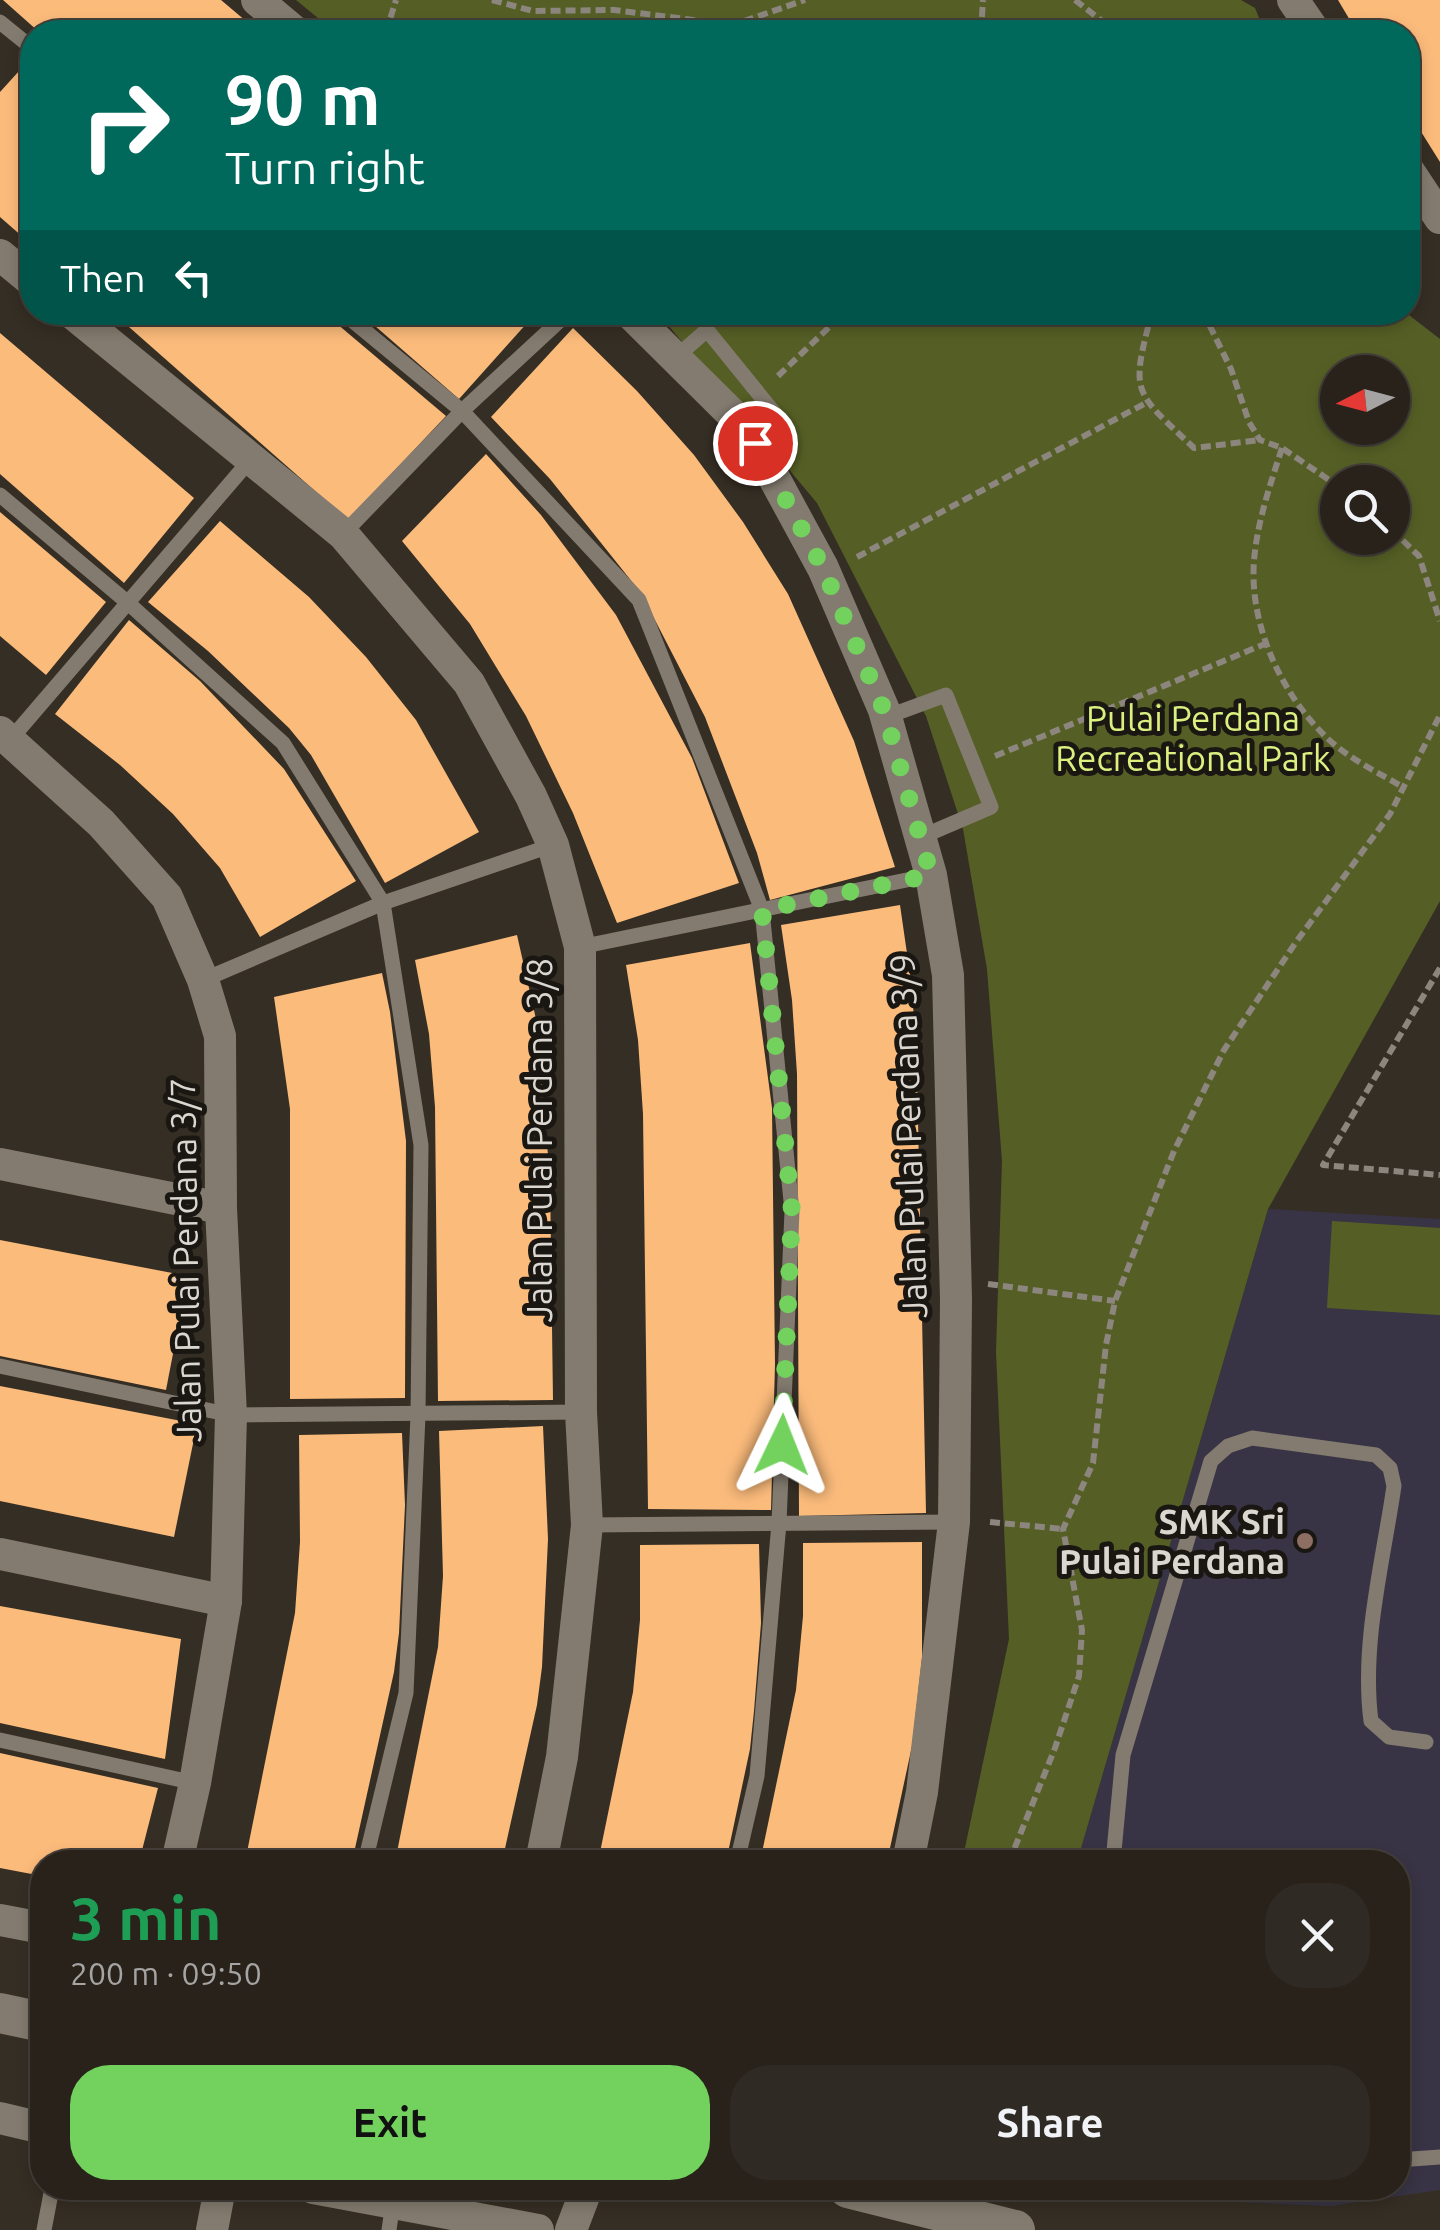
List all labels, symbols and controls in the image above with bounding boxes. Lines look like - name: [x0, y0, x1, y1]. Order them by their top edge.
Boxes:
- icon: right: [60, 60, 190, 190]
- text: 90 m: [225, 60, 381, 138]
- text: Turn right: [225, 142, 425, 193]
- icon: left: [166, 250, 221, 305]
- text: Then: [60, 257, 146, 299]
- north arrow: [1320, 355, 1410, 445]
- map controls: [1320, 355, 1410, 555]
- pin: [713, 401, 798, 486]
- icon: arrive: [728, 416, 783, 471]
- button: search: [1320, 465, 1410, 555]
- park label: Pulai Perdana Recreational Park: [1055, 698, 1331, 778]
- street label: Jalan Pulai Perdana 3/9: [882, 953, 934, 1319]
- street label: Jalan Pulai Perdana 3/8: [519, 958, 559, 1322]
- street label: Jalan Pulai Perdana 3/7: [162, 1077, 208, 1443]
- position arrow: [730, 1393, 834, 1497]
- place label: SMK Sri Pulai Perdana: [1059, 1501, 1285, 1581]
- marker: SMK Sri Pulai Perdana: [1294, 1530, 1316, 1552]
- button: close: [1265, 1883, 1370, 1988]
- text: 3 min: [70, 1884, 222, 1951]
- text: 200 m · 09:50: [70, 1955, 262, 1991]
- button: Exit: [70, 2065, 710, 2180]
- button: Share: [730, 2065, 1370, 2180]

